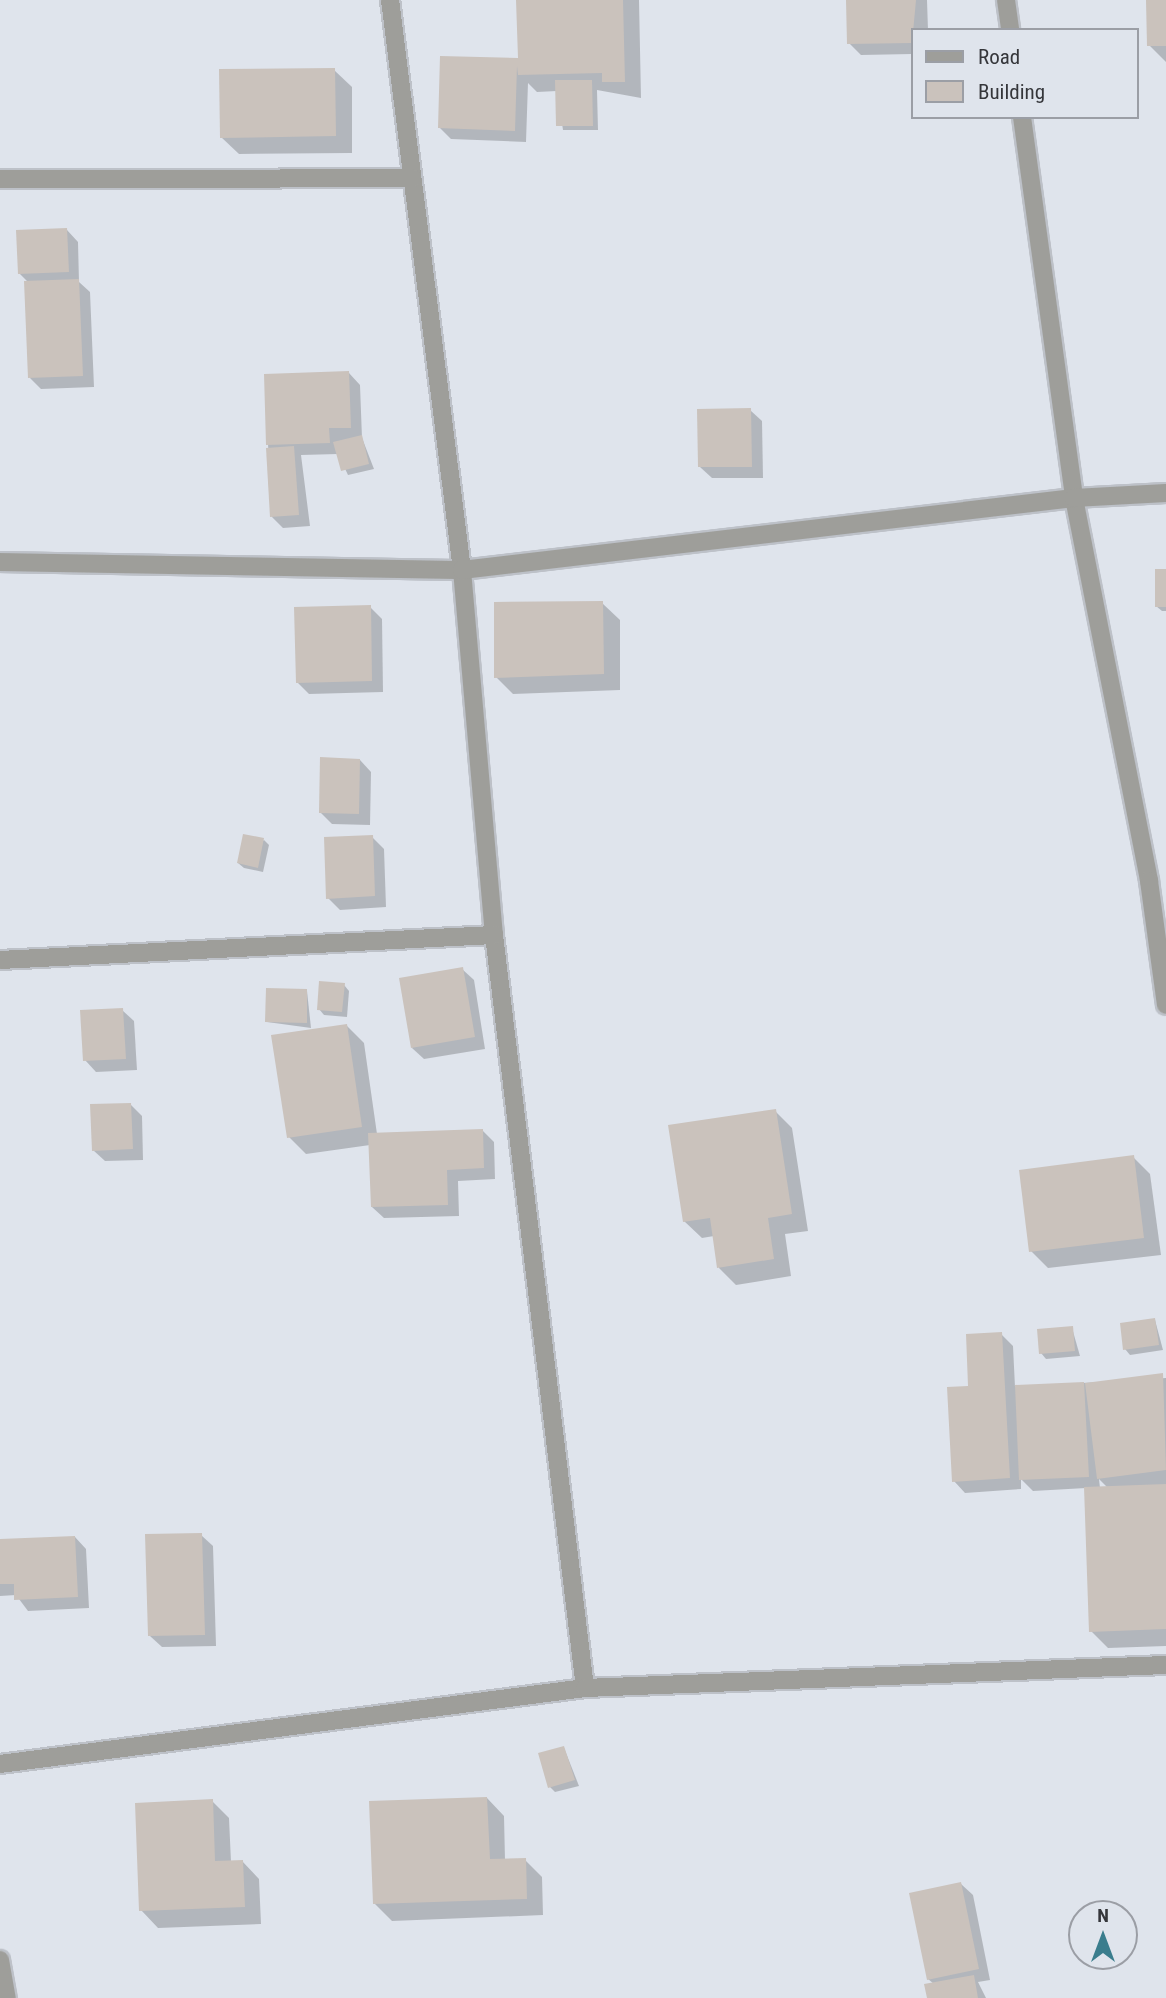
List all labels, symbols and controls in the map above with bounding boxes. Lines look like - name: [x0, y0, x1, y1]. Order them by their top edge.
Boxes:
- legend: [911, 28, 1138, 119]
- text: Road: [978, 45, 1020, 69]
- text: Building: [978, 80, 1045, 104]
- north arrow: [1068, 1900, 1138, 1970]
- text: N: [1097, 1904, 1109, 1927]

